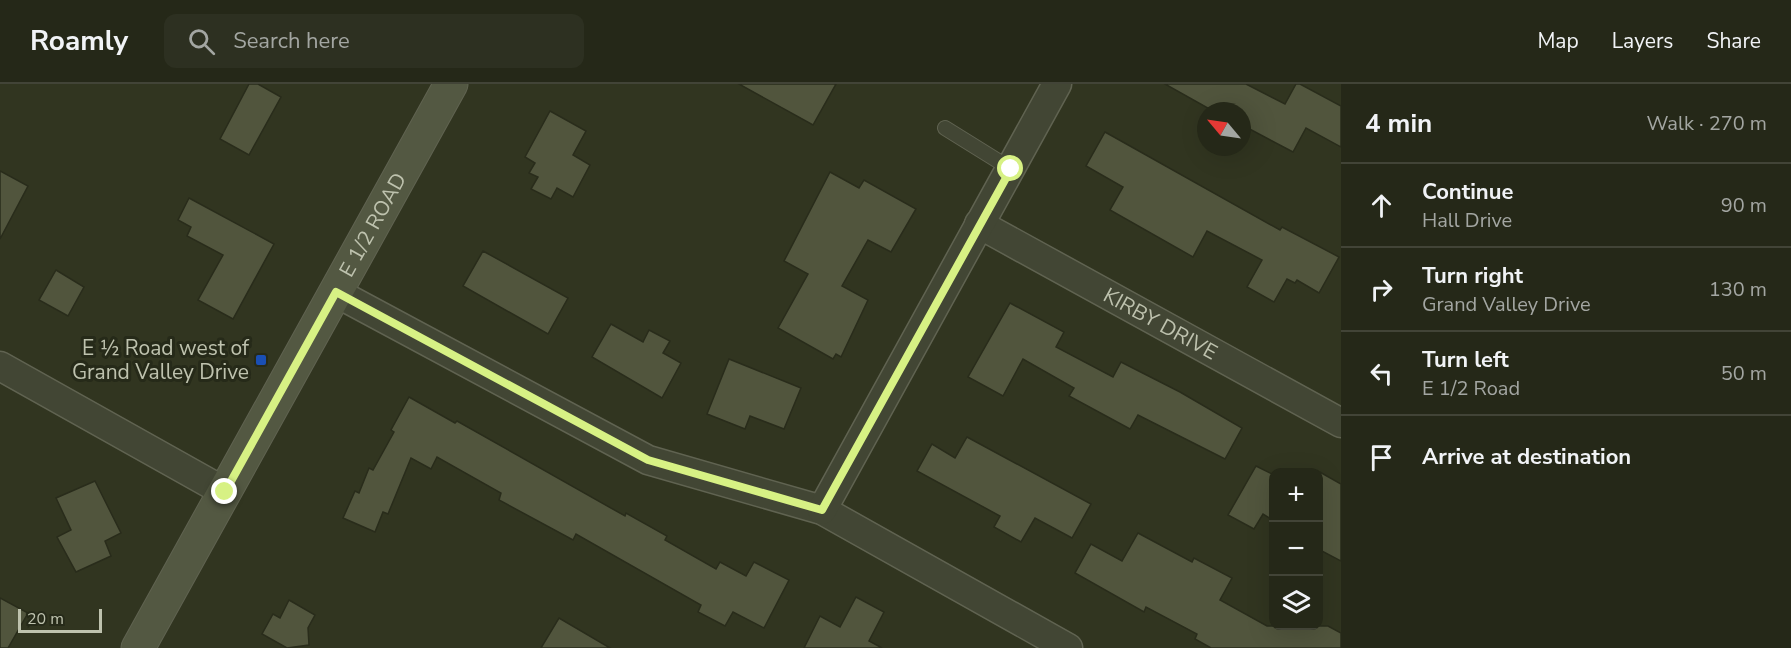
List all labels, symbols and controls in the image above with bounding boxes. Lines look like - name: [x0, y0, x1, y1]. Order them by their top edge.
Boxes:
- search box: [164, 14, 584, 68]
- text: Roamly: [30, 22, 128, 60]
- icon: search: [185, 25, 218, 58]
- text: Search here: [233, 26, 350, 56]
- text: Map: [1537, 27, 1579, 55]
- text: Layers: [1612, 27, 1673, 55]
- text: Share: [1706, 27, 1761, 55]
- north arrow: [1197, 102, 1251, 156]
- text: 4 min: [1365, 106, 1432, 141]
- text: Walk · 270 m: [1647, 110, 1767, 137]
- route start: [997, 155, 1023, 181]
- street label: E 1/2 ROAD: [333, 168, 413, 282]
- text: Continue: [1422, 177, 1513, 207]
- icon: ahead: [1365, 189, 1398, 222]
- text: 90 m: [1721, 192, 1767, 219]
- text: Hall Drive: [1422, 207, 1512, 234]
- text: Turn right: [1422, 261, 1523, 291]
- icon: right: [1365, 273, 1398, 306]
- text: 130 m: [1709, 276, 1767, 303]
- street label: KIRBY DRIVE: [1098, 281, 1222, 366]
- text: Grand Valley Drive: [1422, 291, 1591, 318]
- place label: E ½ Road west of Grand Valley Drive: [72, 334, 250, 386]
- text: Turn left: [1422, 345, 1509, 375]
- marker: E ½ Road west of Grand Valley Drive: [254, 353, 268, 367]
- icon: left: [1365, 357, 1398, 390]
- text: 50 m: [1721, 360, 1767, 387]
- text: E 1/2 Road: [1422, 375, 1520, 402]
- icon: arrive: [1365, 441, 1398, 474]
- text: Arrive at destination: [1422, 442, 1631, 472]
- map controls: [1269, 468, 1323, 630]
- button: +: [1269, 468, 1323, 522]
- route end: [211, 478, 237, 504]
- button: −: [1269, 522, 1323, 576]
- button: layers: [1269, 576, 1323, 630]
- scale bar: [18, 606, 102, 634]
- text: 20 m: [27, 608, 64, 630]

